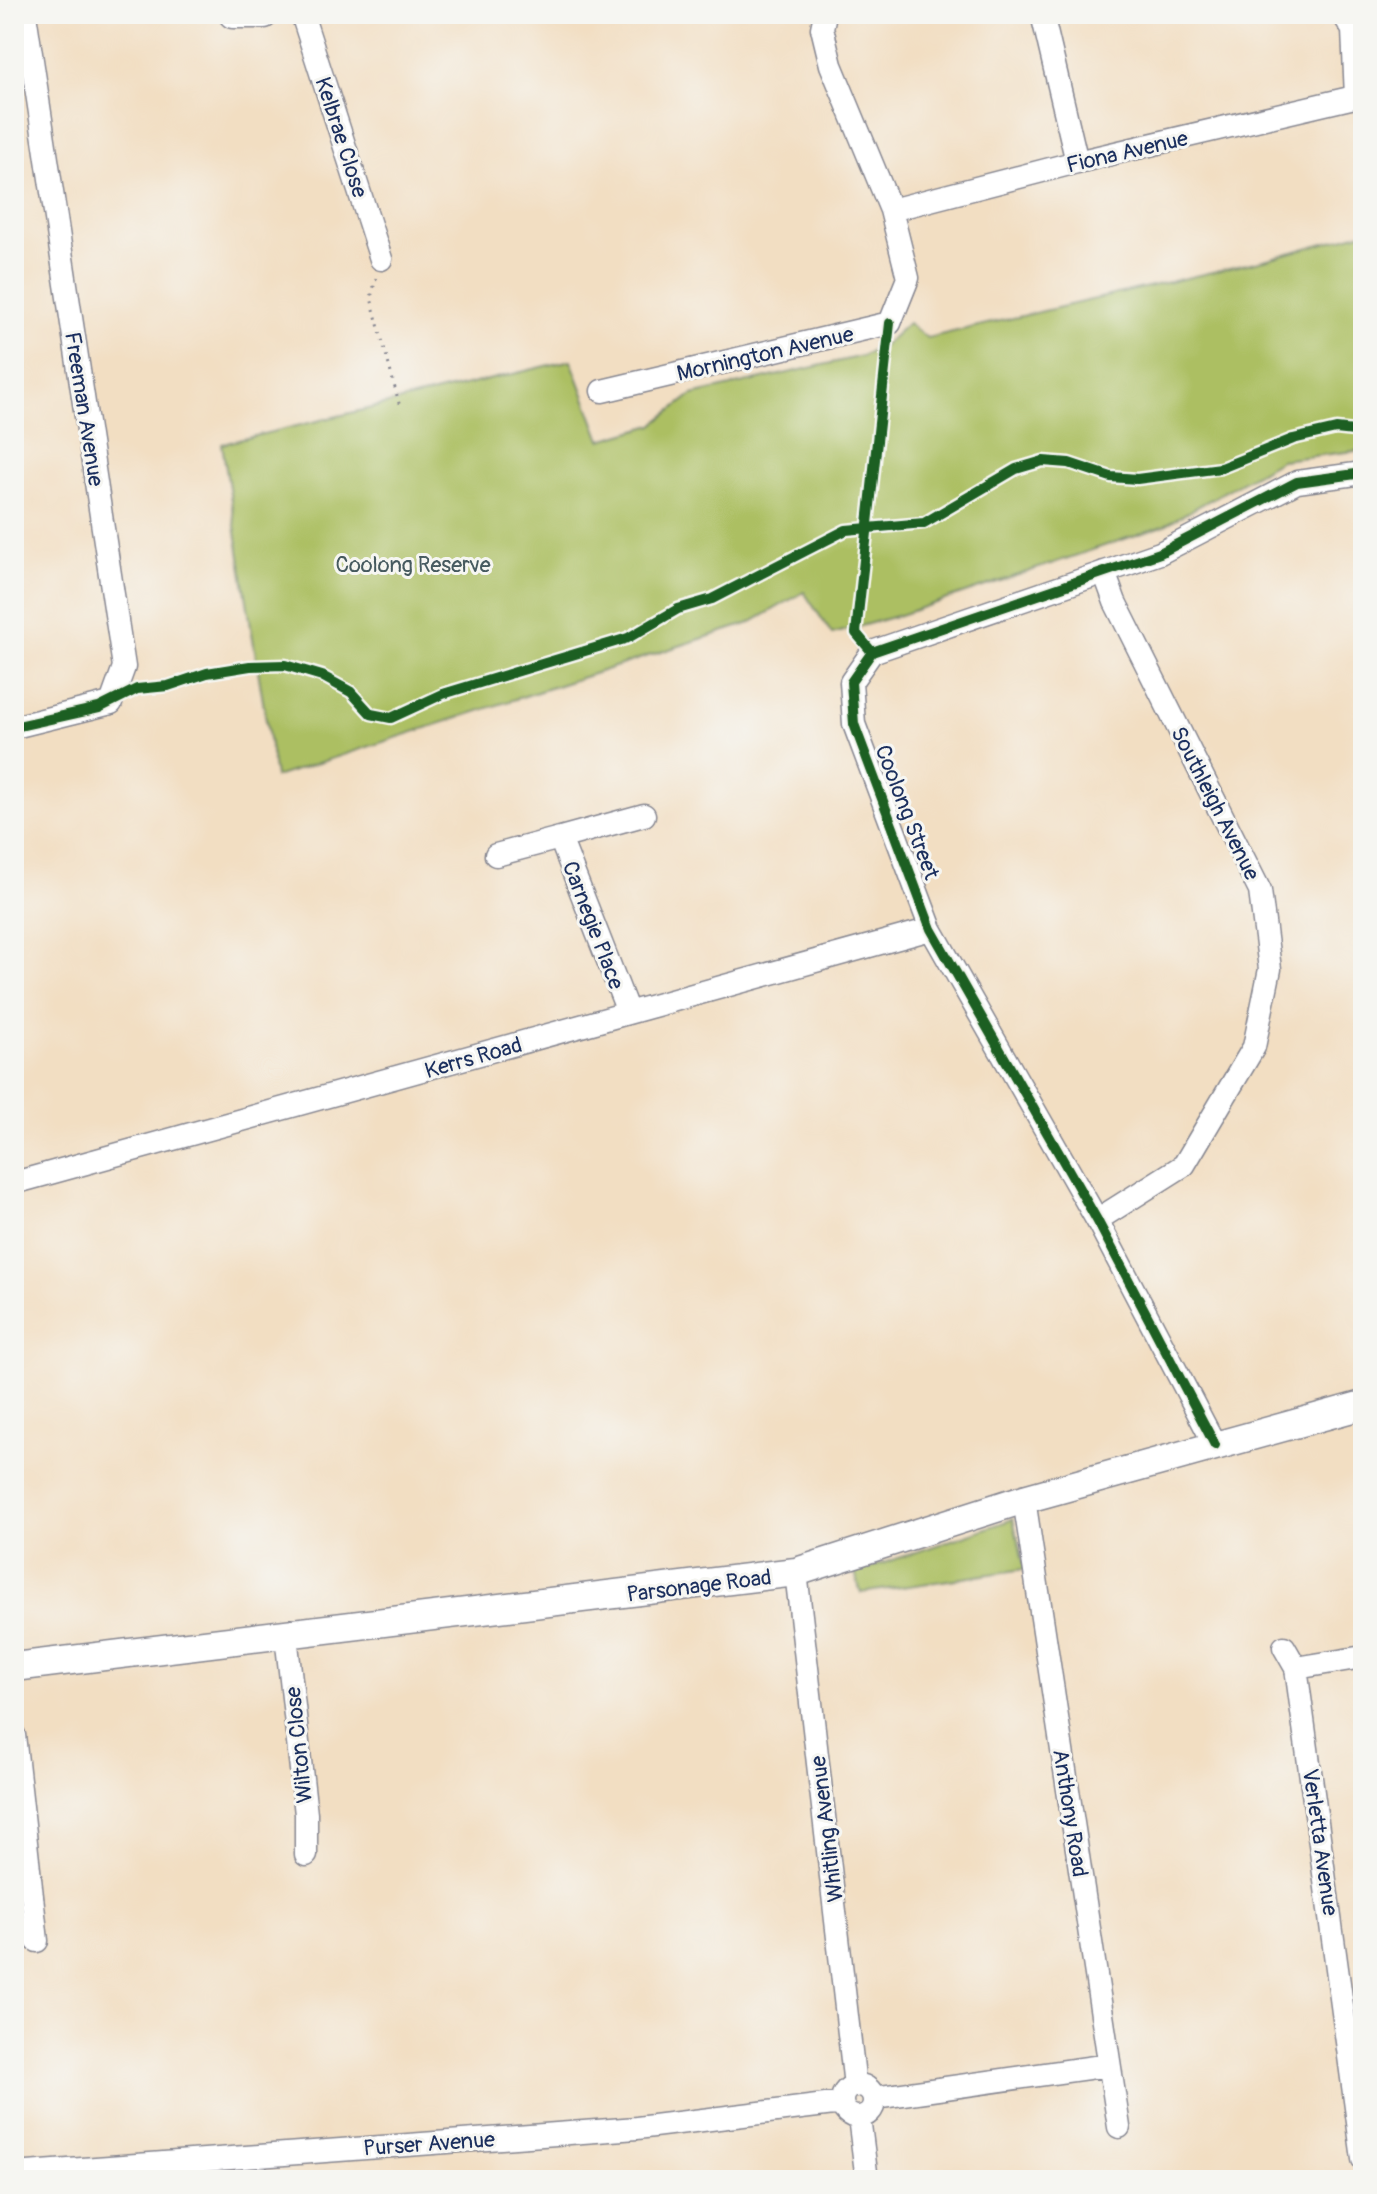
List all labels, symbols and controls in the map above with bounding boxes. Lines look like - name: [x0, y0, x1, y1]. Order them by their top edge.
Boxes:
- street label: Kelbrae Close: [308, 73, 374, 201]
- street label: Fiona Avenue: [1064, 124, 1191, 180]
- street label: Mornington Avenue: [674, 320, 856, 388]
- street label: Freeman Avenue: [58, 330, 110, 489]
- park label: Coolong Reserve: [335, 551, 491, 579]
- street label: Southleigh Avenue: [1164, 722, 1266, 885]
- street label: Coolong Street: [869, 741, 946, 884]
- street label: Carnegie Place: [556, 857, 630, 994]
- street label: Kerrs Road: [421, 1031, 525, 1085]
- street label: Parsonage Road: [625, 1563, 773, 1609]
- street label: Wilton Close: [279, 1685, 319, 1805]
- street label: Anthony Road: [1046, 1747, 1094, 1879]
- street label: Whitling Avenue: [804, 1754, 850, 1904]
- street label: Verletta Avenue: [1296, 1767, 1344, 1918]
- street label: Purser Avenue: [362, 2125, 496, 2163]

